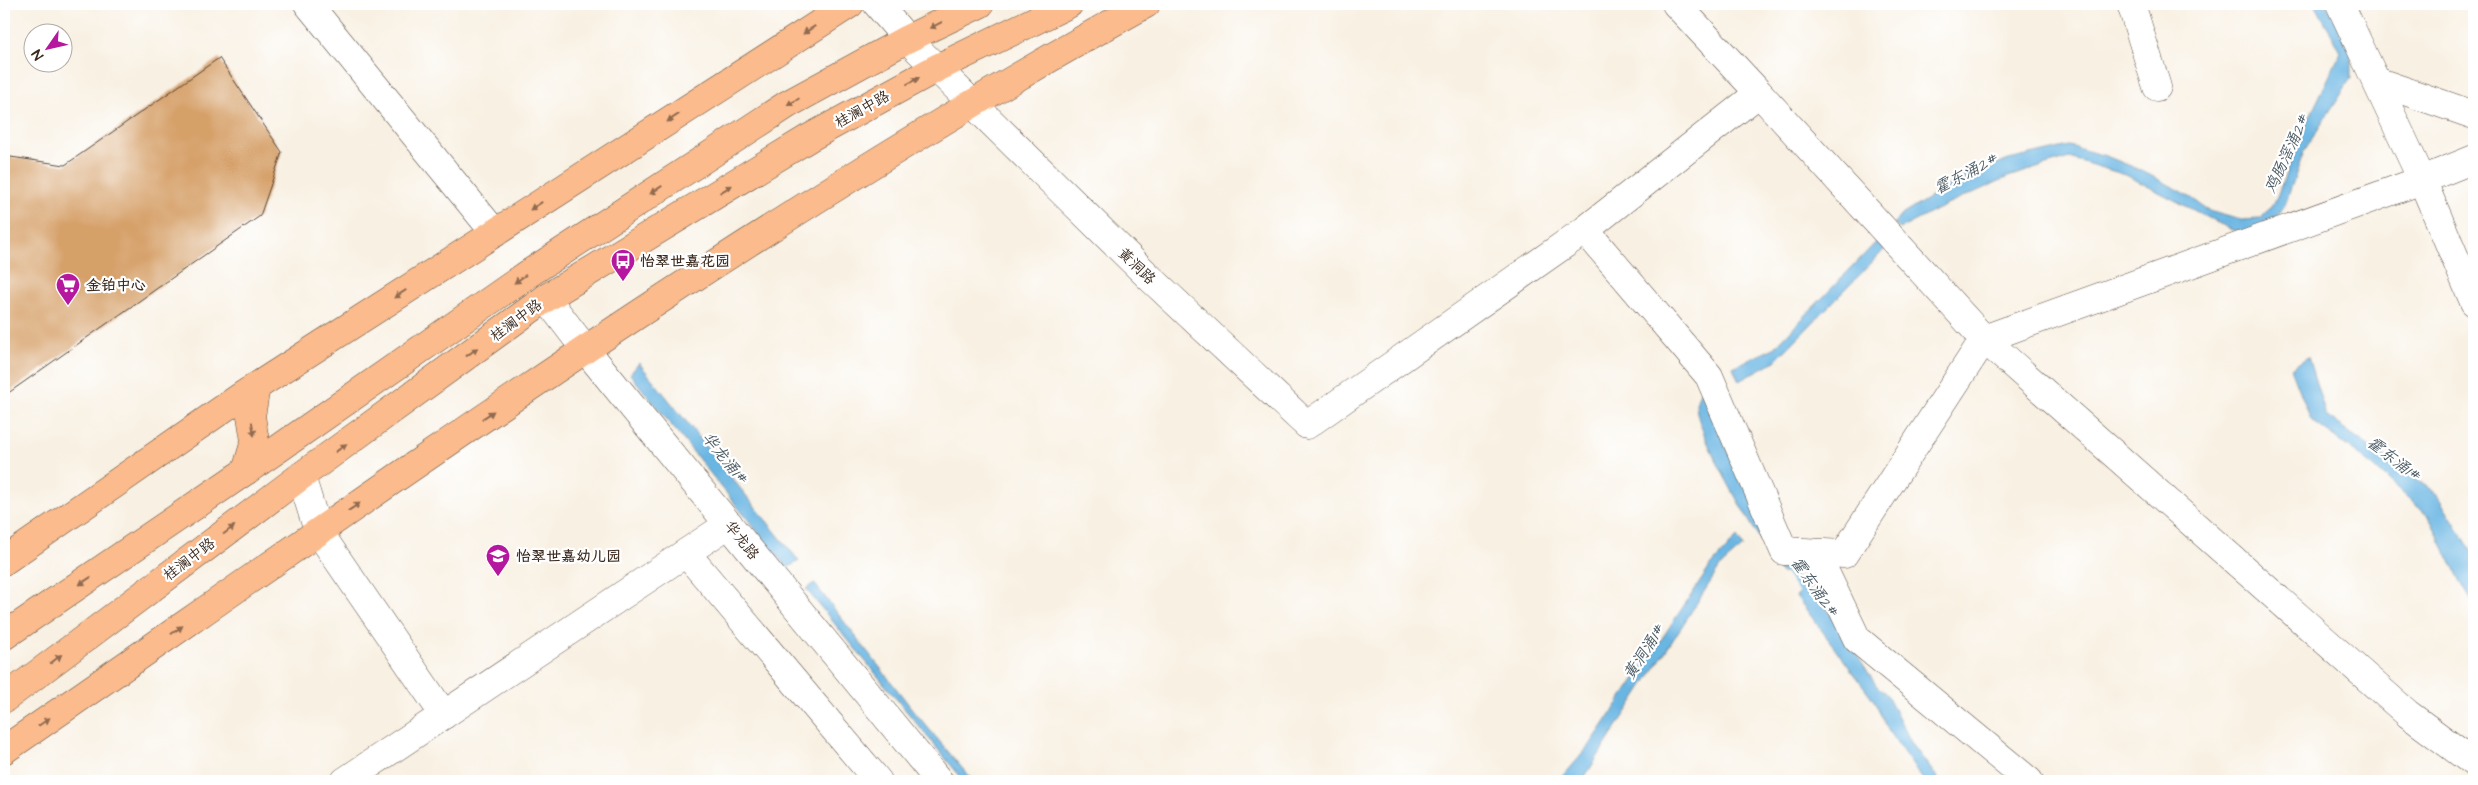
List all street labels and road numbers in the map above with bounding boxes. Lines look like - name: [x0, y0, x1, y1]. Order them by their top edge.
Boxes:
- street label: 桂澜中路: [831, 86, 894, 133]
- street label: 黄洞路: [1113, 243, 1160, 290]
- street label: 桂澜中路: [486, 294, 547, 347]
- street label: 华龙路: [719, 516, 764, 564]
- street label: 桂澜中路: [159, 533, 220, 586]

